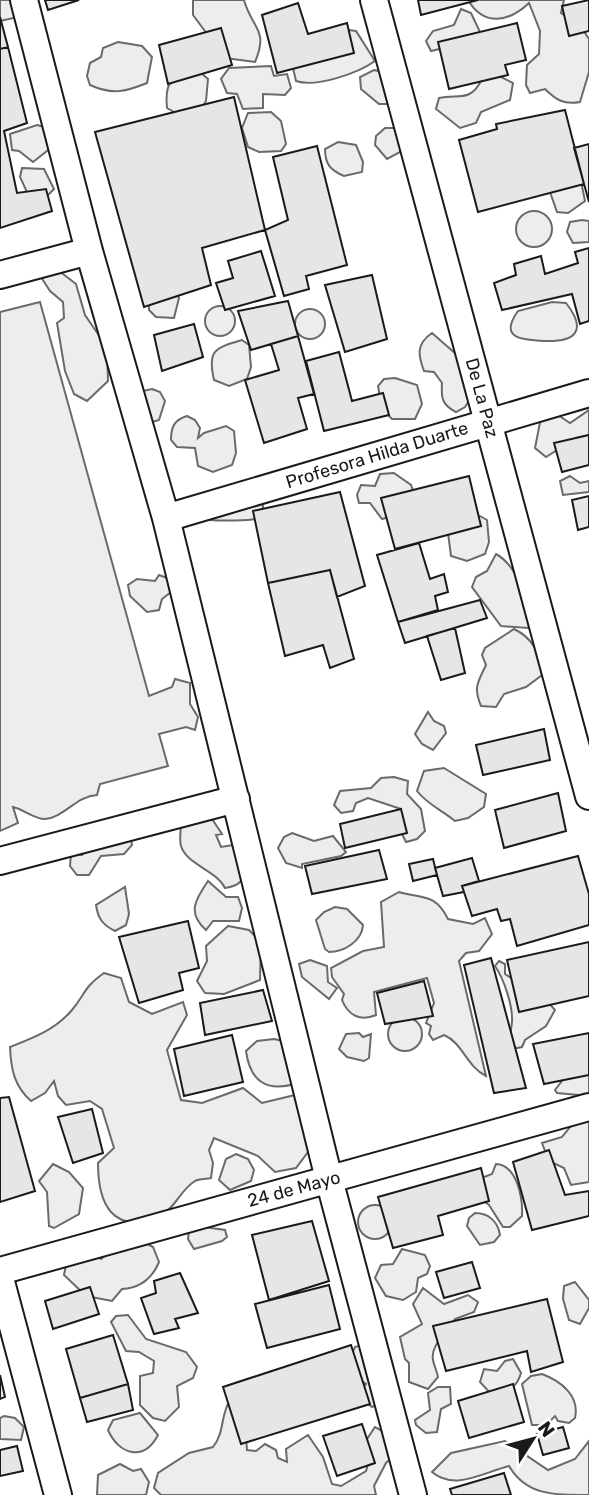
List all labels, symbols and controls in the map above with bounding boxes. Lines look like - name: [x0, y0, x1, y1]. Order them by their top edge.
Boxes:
- street label: De La Paz: [461, 356, 503, 440]
- street label: Profesora Hilda Duarte: [283, 417, 471, 493]
- street label: 24 de Mayo: [245, 1166, 343, 1212]
- north arrow: [498, 1404, 568, 1474]
- text: N: [533, 1417, 560, 1442]

